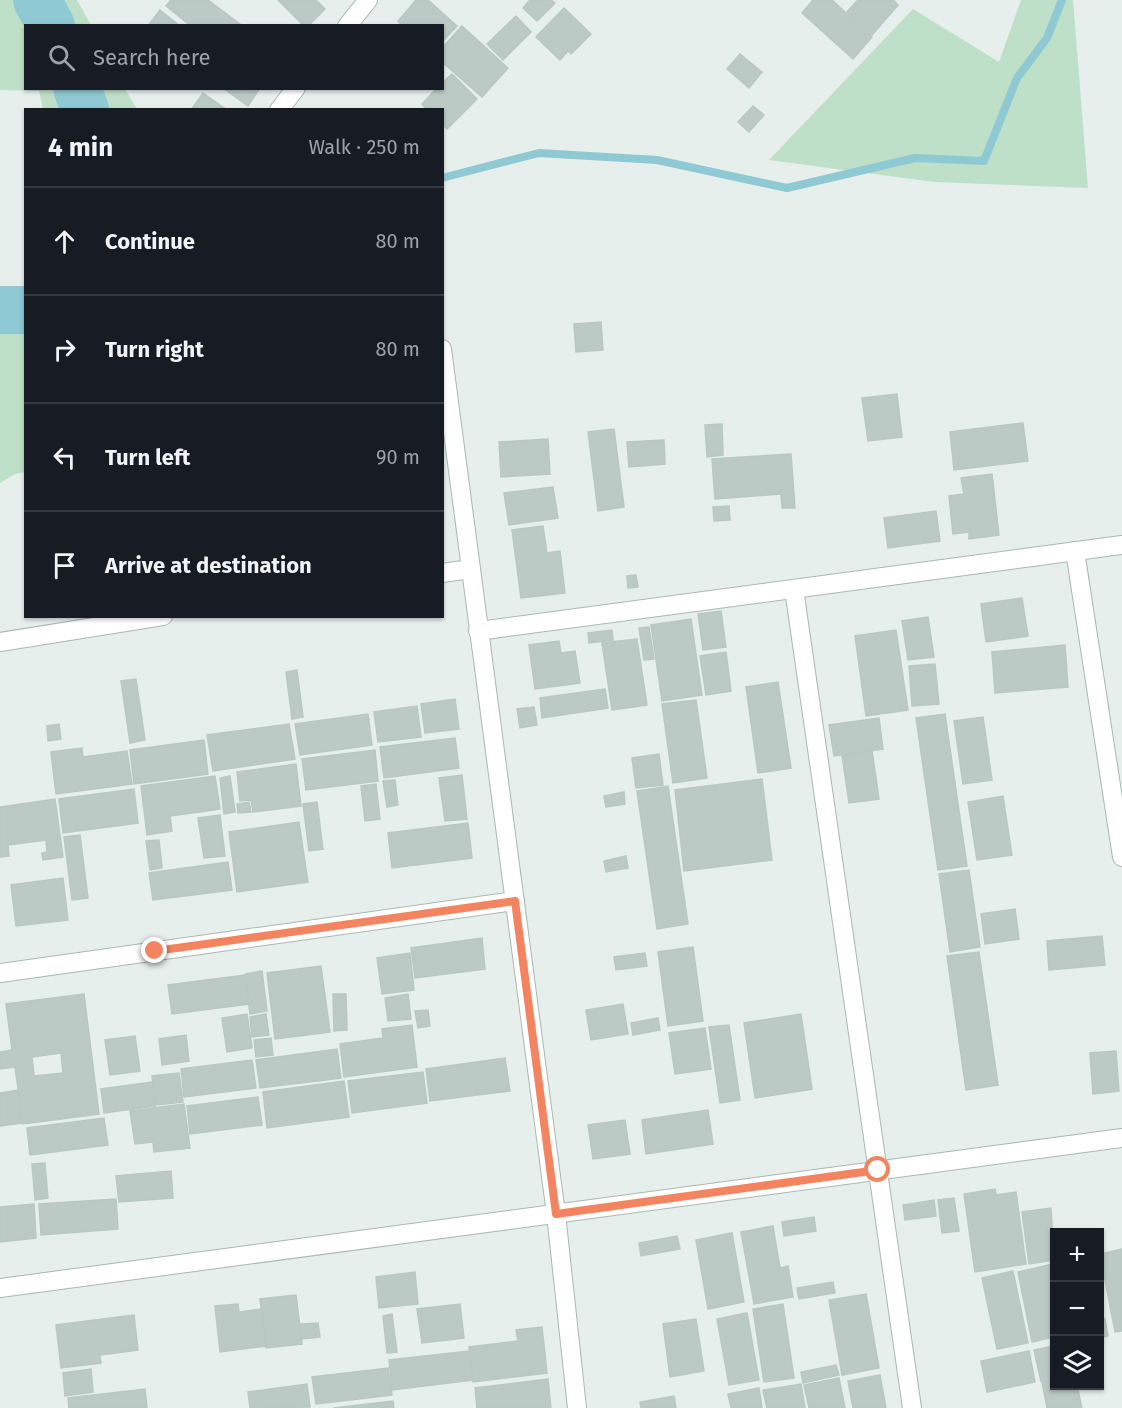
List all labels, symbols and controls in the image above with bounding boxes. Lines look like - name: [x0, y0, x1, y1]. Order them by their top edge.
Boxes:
- search box: [24, 24, 444, 90]
- icon: search: [45, 41, 78, 74]
- text: Search here: [93, 44, 211, 71]
- text: 4 min: [48, 132, 113, 163]
- text: Walk · 250 m: [308, 135, 420, 159]
- icon: ahead: [48, 225, 81, 258]
- text: Continue: [105, 228, 195, 255]
- text: 80 m: [375, 229, 420, 253]
- icon: right: [48, 333, 81, 366]
- text: Turn right: [105, 336, 204, 363]
- text: 80 m: [375, 337, 420, 361]
- icon: left: [48, 441, 81, 474]
- text: Turn left: [105, 444, 190, 471]
- text: 90 m: [376, 445, 420, 469]
- icon: arrive: [48, 549, 81, 582]
- text: Arrive at destination: [105, 552, 312, 579]
- route end: [141, 937, 167, 963]
- route start: [864, 1156, 890, 1182]
- map controls: [1050, 1228, 1104, 1390]
- button: +: [1050, 1228, 1104, 1282]
- button: −: [1050, 1282, 1104, 1336]
- button: layers: [1050, 1336, 1104, 1390]

